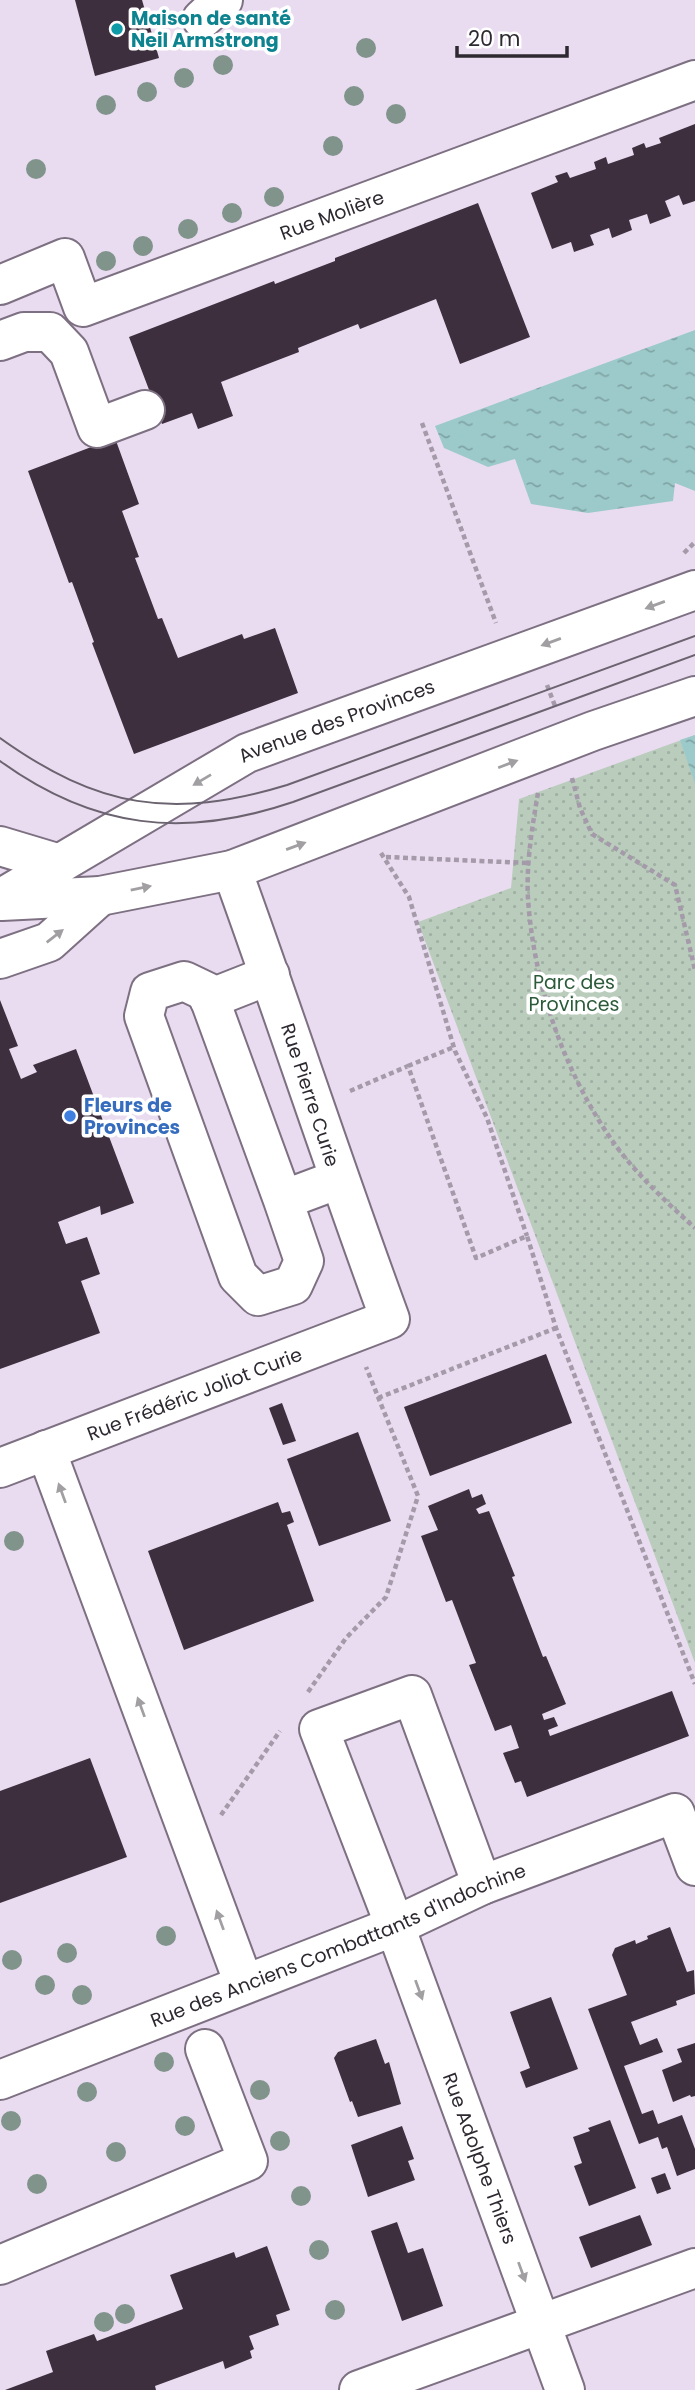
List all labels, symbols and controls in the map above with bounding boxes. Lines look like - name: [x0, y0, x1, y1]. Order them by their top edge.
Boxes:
- place label: Maison de santé Neil Armstrong: [131, 5, 291, 54]
- scale bar: [457, 14, 567, 58]
- marker: Maison de santé Neil Armstrong: [109, 21, 125, 37]
- text: 20 m: [468, 24, 521, 53]
- street label: Rue Molière: [276, 183, 388, 246]
- one-way arrow: [644, 599, 665, 610]
- one-way arrow: [540, 637, 561, 648]
- street label: Avenue des Provinces: [233, 672, 438, 769]
- one-way arrow: [498, 758, 519, 769]
- one-way arrow: [193, 774, 212, 786]
- one-way arrow: [285, 840, 306, 851]
- one-way arrow: [130, 882, 152, 893]
- one-way arrow: [45, 928, 63, 943]
- park label: Parc des Provinces: [529, 969, 619, 1018]
- street label: Rue Pierre Curie: [274, 1020, 346, 1170]
- place label: Fleurs de Provinces: [84, 1092, 180, 1141]
- marker: Fleurs de Provinces: [62, 1108, 78, 1124]
- street label: Rue Frédéric Joliot Curie: [83, 1340, 306, 1447]
- one-way arrow: [56, 1483, 67, 1504]
- one-way arrow: [135, 1696, 146, 1717]
- street label: Rue des Anciens Combattants d'Indochine: [146, 1856, 529, 2034]
- one-way arrow: [215, 1909, 226, 1930]
- one-way arrow: [414, 1979, 425, 2000]
- street label: Rue Adolphe Thiers: [436, 2069, 524, 2248]
- one-way arrow: [517, 2262, 528, 2283]

